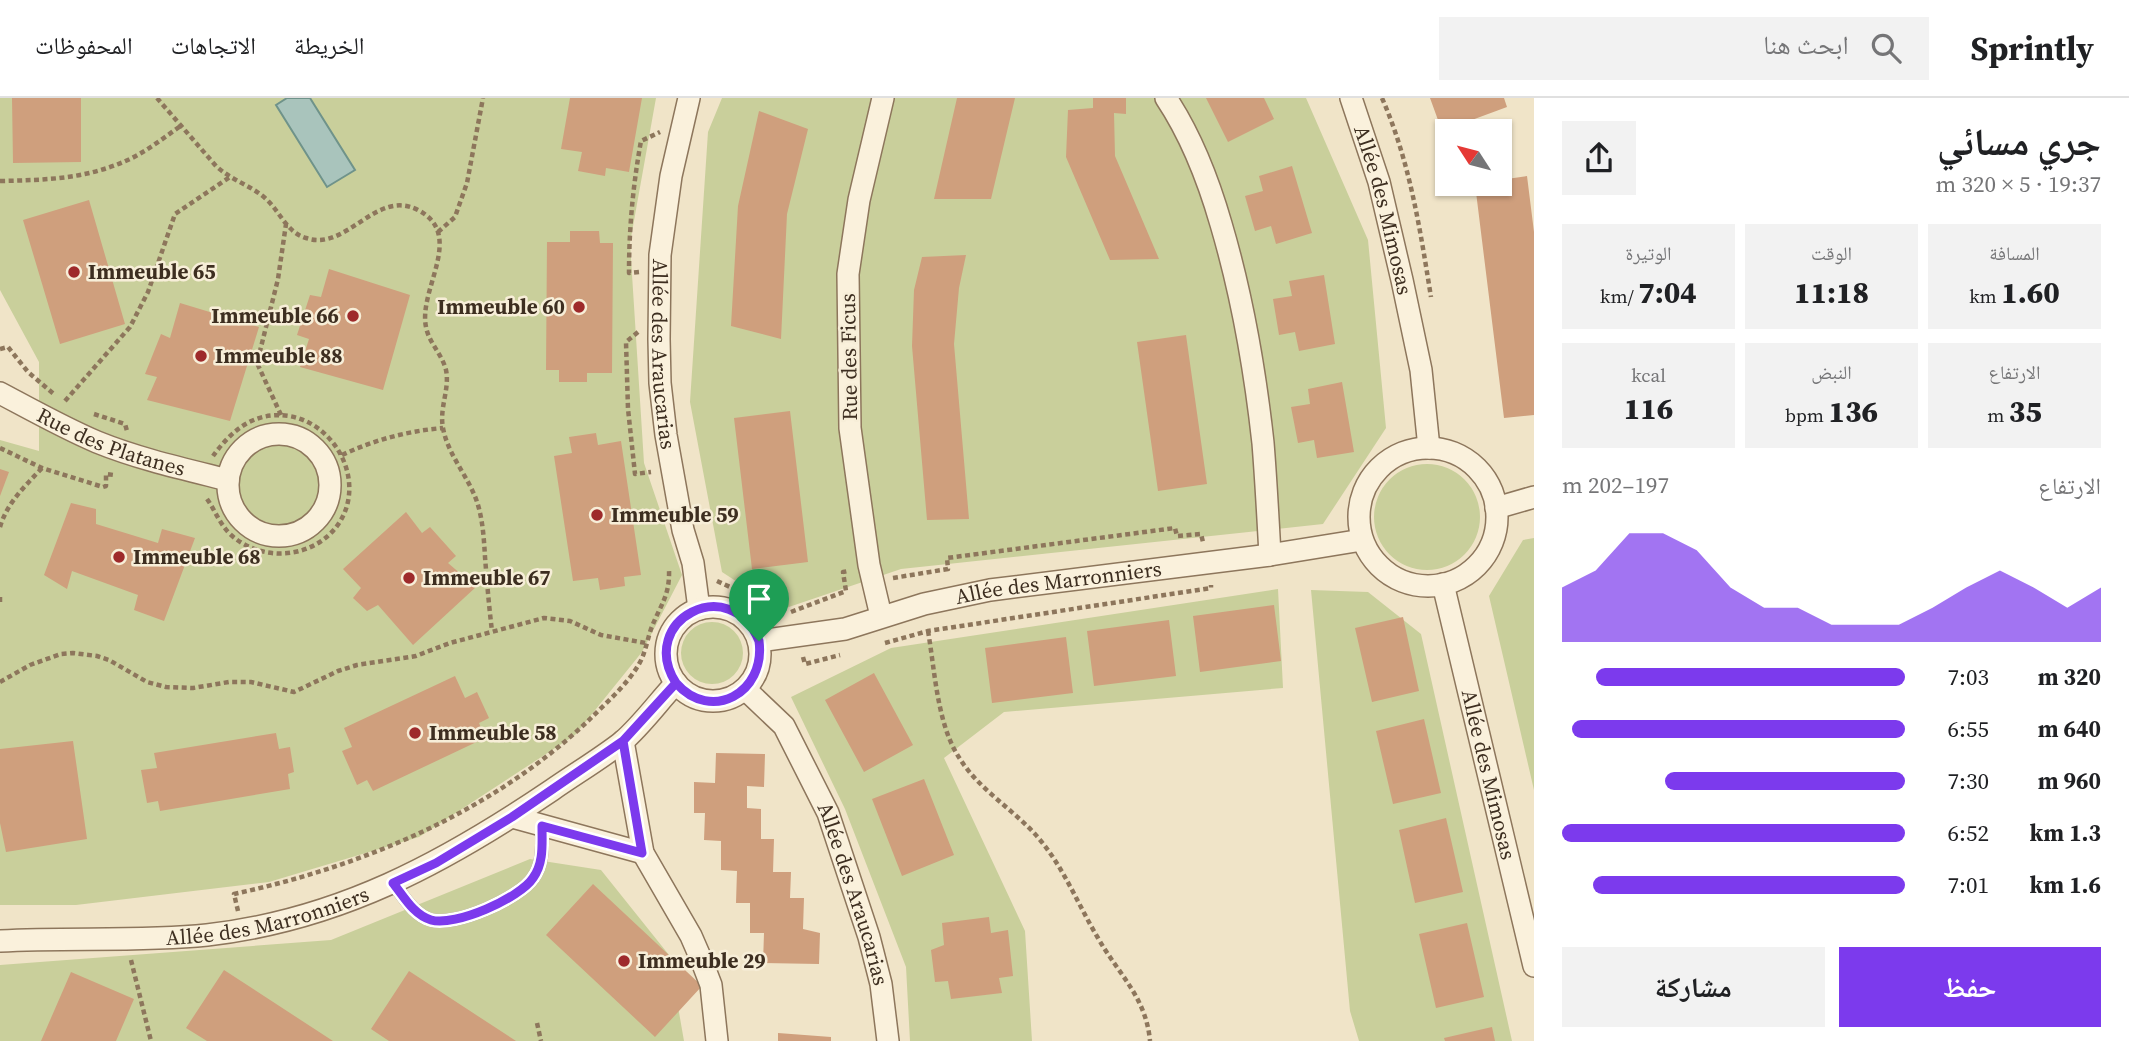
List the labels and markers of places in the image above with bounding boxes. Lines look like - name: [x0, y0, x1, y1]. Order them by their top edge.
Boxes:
- place label: Immeuble 65: [88, 257, 216, 286]
- marker: Immeuble 65: [66, 264, 82, 280]
- place label: Immeuble 60: [437, 292, 565, 321]
- marker: Immeuble 60: [571, 299, 587, 315]
- place label: Immeuble 66: [211, 301, 339, 330]
- marker: Immeuble 66: [345, 308, 361, 324]
- place label: Immeuble 88: [215, 341, 343, 370]
- marker: Immeuble 88: [193, 348, 209, 364]
- place label: Immeuble 59: [611, 500, 739, 529]
- marker: Immeuble 59: [589, 507, 605, 523]
- place label: Immeuble 68: [133, 542, 261, 571]
- marker: Immeuble 68: [111, 549, 127, 565]
- place label: Immeuble 67: [423, 563, 551, 592]
- pin: [729, 569, 789, 641]
- marker: Immeuble 67: [401, 570, 417, 586]
- place label: Immeuble 58: [429, 718, 557, 747]
- marker: Immeuble 58: [407, 725, 423, 741]
- place label: Immeuble 29: [638, 946, 766, 975]
- marker: Immeuble 29: [616, 953, 632, 969]

